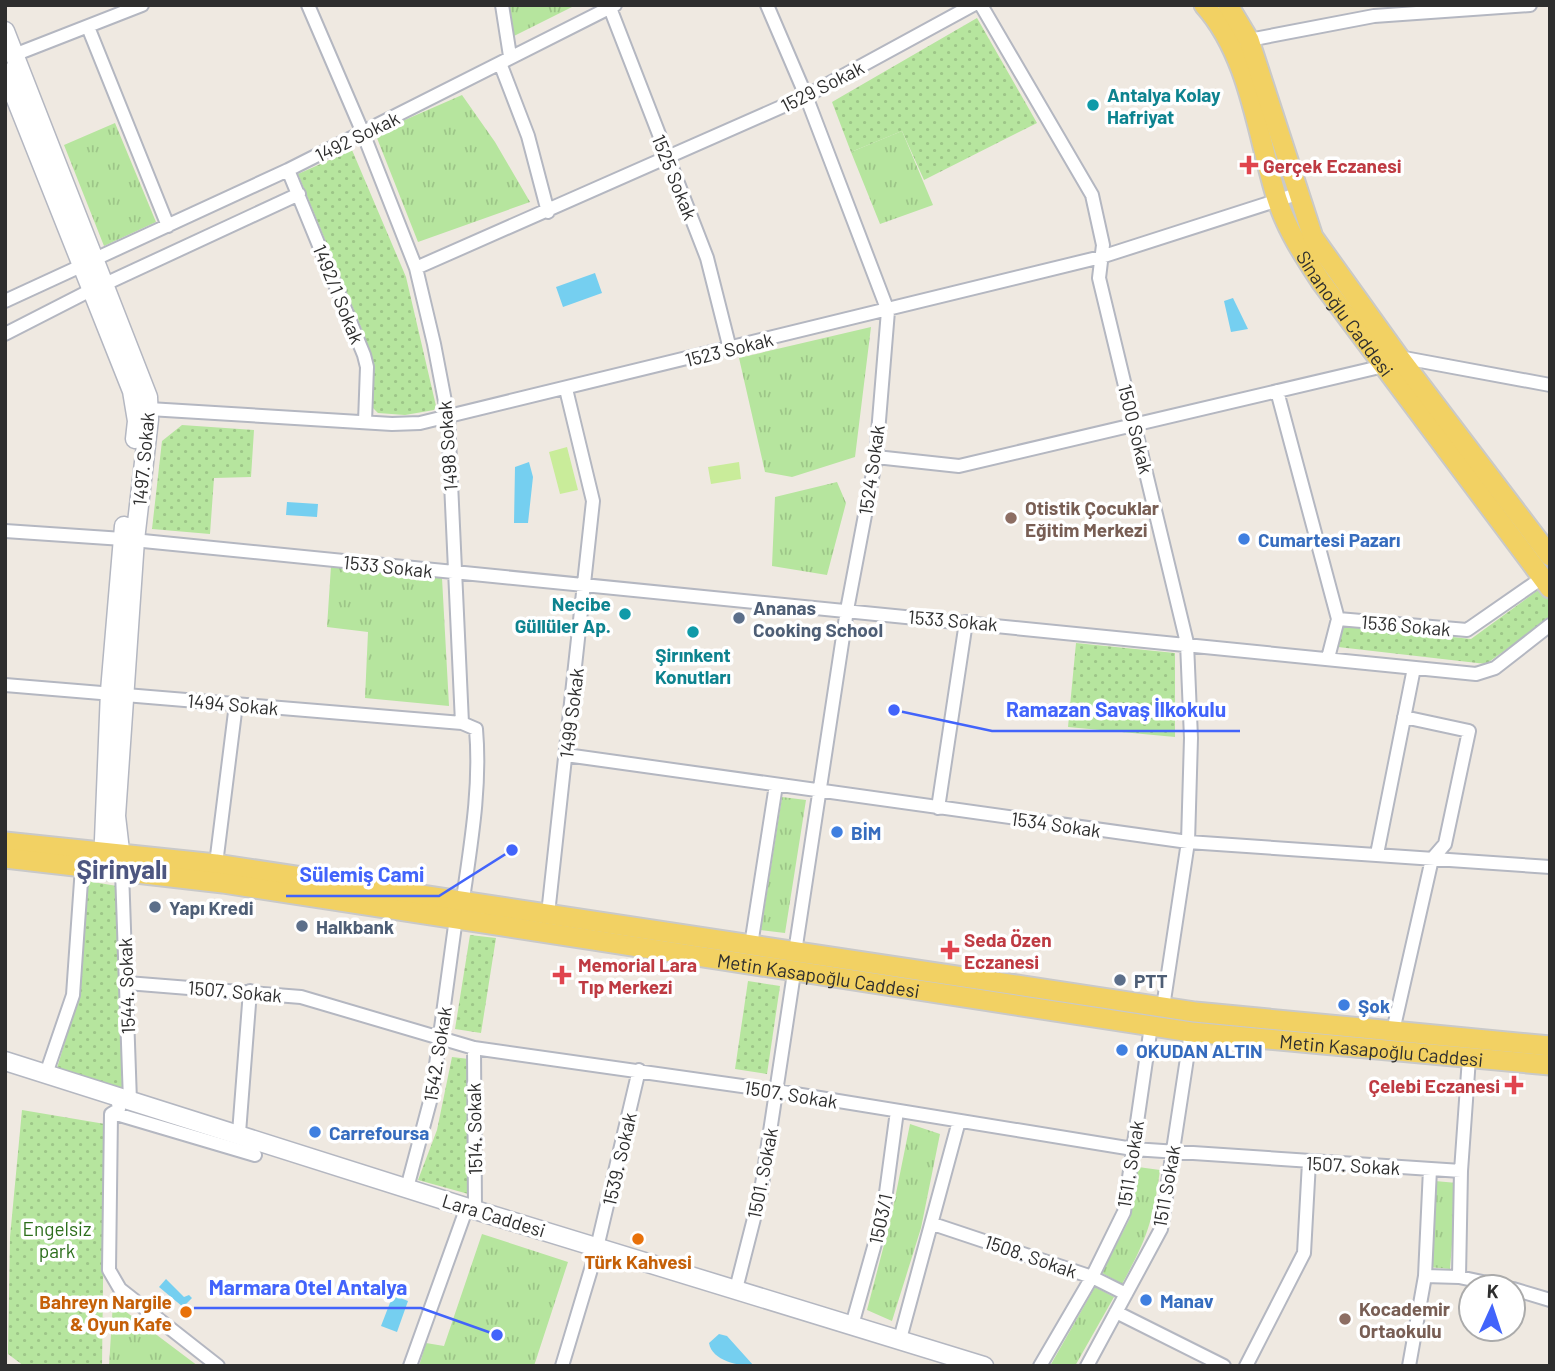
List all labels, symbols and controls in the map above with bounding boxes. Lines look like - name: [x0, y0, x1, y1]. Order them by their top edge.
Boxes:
- street label: 1529 Sokak: [777, 55, 867, 117]
- place label: Antalya Kolay Hafriyat: [1107, 83, 1221, 128]
- marker: Antalya Kolay Hafriyat: [1085, 97, 1101, 113]
- street label: 1492 Sokak: [311, 106, 403, 166]
- street label: 1525 Sokak: [647, 131, 703, 223]
- place label: Gerçek Eczanesi: [1263, 154, 1402, 177]
- marker: Gerçek Eczanesi: [1241, 157, 1257, 173]
- street label: 1492/1 Sokak: [309, 241, 369, 347]
- street label: Si̇nanoğlu Caddesi: [1292, 246, 1399, 380]
- street label: 1523 Sokak: [683, 327, 775, 371]
- street label: 1500 Sokak: [1114, 382, 1158, 476]
- street label: 1498 Sokak: [432, 400, 462, 492]
- street label: 1497. Sokak: [127, 411, 159, 507]
- street label: 1524 Sokak: [853, 423, 889, 517]
- place label: Otistik Çocuklar Eğitim Merkezi: [1025, 496, 1160, 541]
- marker: Otistik Çocuklar Eğitim Merkezi: [1003, 510, 1019, 526]
- place label: Cumartesi Pazarı: [1258, 528, 1401, 551]
- marker: Cumartesi Pazarı: [1236, 531, 1252, 547]
- street label: 1533 Sokak: [342, 550, 434, 582]
- place label: Necibe Güllüler Ap.: [515, 592, 611, 637]
- place label: Ananas Cooking School: [753, 596, 883, 641]
- street label: 1533 Sokak: [907, 605, 999, 635]
- marker: Necibe Güllüler Ap.: [617, 606, 633, 622]
- marker: Ananas Cooking School: [731, 610, 747, 626]
- street label: 1536 Sokak: [1360, 610, 1452, 640]
- marker: Şirınkent Konutları: [685, 624, 701, 640]
- place label: Şirınkent Konutları: [655, 643, 731, 688]
- street label: 1499 Sokak: [554, 667, 588, 759]
- street label: 1494 Sokak: [187, 689, 279, 719]
- callout: Ramazan Savaş İlkokulu: [992, 689, 1240, 731]
- text: Ramazan Savaş İlkokulu: [1006, 696, 1226, 721]
- street label: 1534 Sokak: [1010, 806, 1102, 842]
- place label: BİM: [851, 821, 881, 844]
- marker: BİM: [829, 824, 845, 840]
- district label: Şirinyalı: [77, 853, 167, 884]
- callout: Sülemiş Cami: [286, 854, 439, 896]
- text: Sülemiş Cami: [300, 861, 424, 886]
- place label: Yapı Kredi: [169, 896, 254, 919]
- marker: Yapı Kredi: [147, 899, 163, 915]
- place label: Halkbank: [316, 915, 394, 938]
- marker: Halkbank: [294, 918, 310, 934]
- place label: Seda Özen Eczanesi: [964, 928, 1052, 973]
- street label: 1544. Sokak: [113, 937, 139, 1035]
- marker: Seda Özen Eczanesi: [942, 942, 958, 958]
- street label: Metin Kasapoğlu Caddesi: [716, 948, 921, 1002]
- place label: Memorial Lara Tıp Merkezi: [578, 953, 697, 998]
- marker: Memorial Lara Tıp Merkezi: [552, 965, 572, 985]
- place label: PTT: [1134, 969, 1168, 992]
- marker: PTT: [1112, 972, 1128, 988]
- street label: 1507. Sokak: [187, 975, 283, 1007]
- place label: Şok: [1358, 994, 1390, 1017]
- marker: Şok: [1336, 997, 1352, 1013]
- street label: 1542. Sokak: [418, 1005, 456, 1103]
- street label: Metin Kasapoğlu Caddesi: [1278, 1029, 1484, 1070]
- place label: OKUDAN ALTIN: [1136, 1039, 1263, 1062]
- marker: OKUDAN ALTIN: [1114, 1042, 1130, 1058]
- place label: Çelebi Eczanesi: [1369, 1074, 1500, 1097]
- street label: 1507. Sokak: [743, 1075, 839, 1113]
- marker: Çelebi Eczanesi: [1506, 1077, 1522, 1093]
- street label: 1514. Sokak: [462, 1083, 486, 1175]
- street label: 1539. Sokak: [597, 1110, 641, 1208]
- street label: 1511. Sokak: [1112, 1119, 1148, 1209]
- place label: Carrefoursa: [329, 1121, 429, 1144]
- marker: Carrefoursa: [307, 1124, 323, 1140]
- street label: 1501. Sokak: [742, 1125, 782, 1221]
- street label: 1511 Sokak: [1147, 1143, 1185, 1229]
- street label: 1507. Sokak: [1305, 1151, 1401, 1179]
- street label: Lara Caddesi: [440, 1188, 548, 1242]
- street label: 1503/1: [863, 1192, 897, 1246]
- park label: Engelsiz park: [23, 1217, 91, 1262]
- street label: 1508. Sokak: [982, 1229, 1080, 1283]
- marker: Türk Kahvesi: [630, 1231, 646, 1247]
- place label: Türk Kahvesi: [584, 1250, 692, 1273]
- callout: Marmara Otel Antalya: [194, 1266, 421, 1308]
- north arrow: [1457, 1273, 1527, 1343]
- text: Marmara Otel Antalya: [209, 1274, 407, 1299]
- text: K: [1486, 1279, 1500, 1302]
- place label: Manav: [1160, 1289, 1214, 1312]
- place label: Bahreyn Nargile & Oyun Kafe: [39, 1290, 172, 1335]
- marker: Manav: [1138, 1292, 1154, 1308]
- place label: Kocademir Ortaokulu: [1359, 1297, 1451, 1342]
- marker: Bahreyn Nargile & Oyun Kafe: [178, 1304, 194, 1320]
- marker: Kocademir Ortaokulu: [1337, 1311, 1353, 1327]

